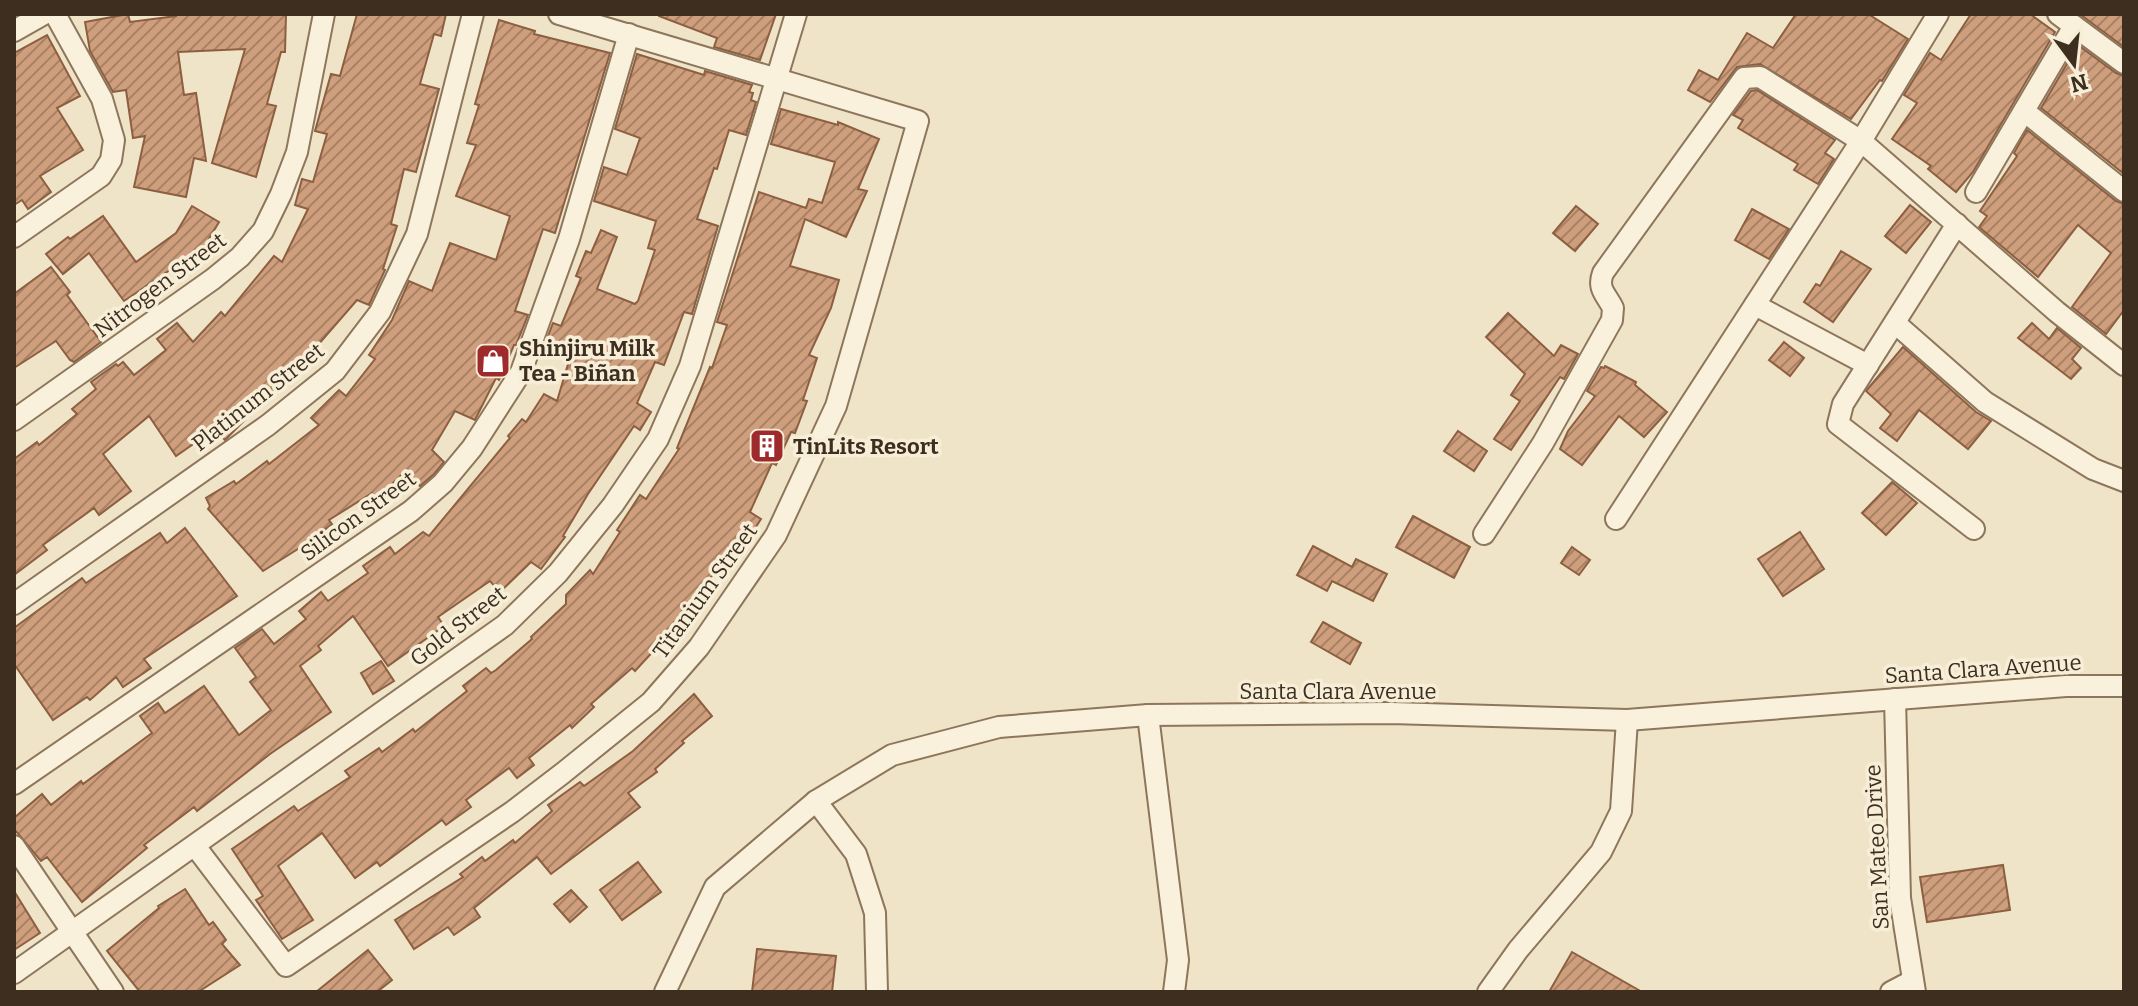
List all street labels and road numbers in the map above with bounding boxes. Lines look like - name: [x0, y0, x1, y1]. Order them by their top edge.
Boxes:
- street label: Nitrogen Street: [89, 227, 231, 343]
- street label: Platinum Street: [186, 337, 330, 457]
- street label: Silicon Street: [295, 465, 421, 567]
- street label: Titanium Street: [647, 518, 763, 664]
- street label: Gold Street: [404, 580, 512, 672]
- street label: Santa Clara Avenue: [1884, 649, 2082, 689]
- street label: Santa Clara Avenue: [1239, 678, 1437, 705]
- street label: San Mateo Drive: [1859, 764, 1895, 930]

